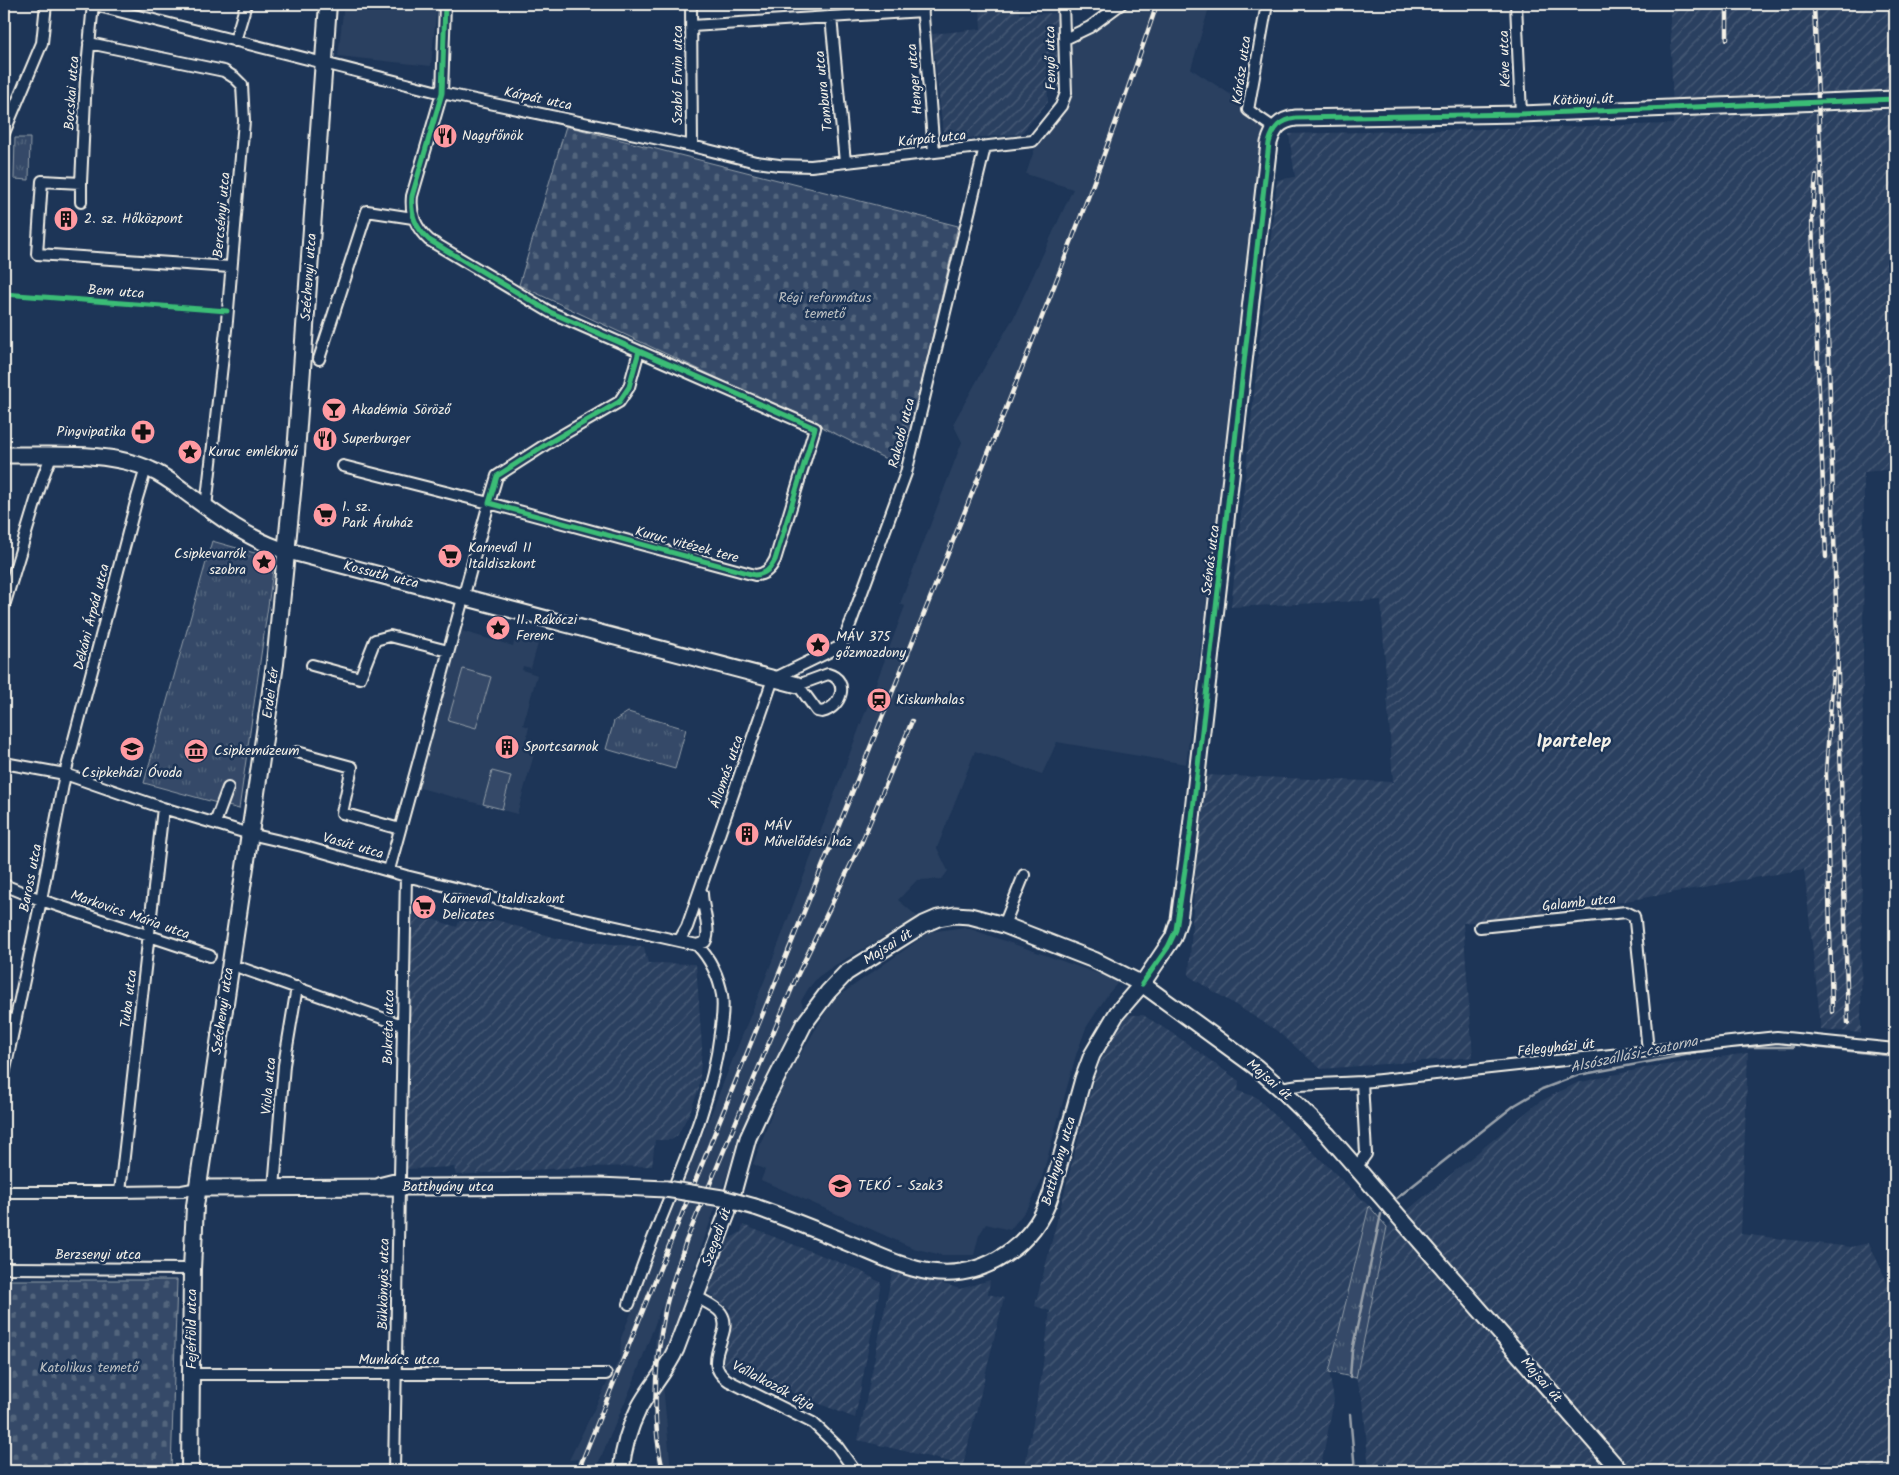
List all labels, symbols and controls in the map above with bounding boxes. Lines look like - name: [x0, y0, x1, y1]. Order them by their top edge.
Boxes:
- street label: Szabó Ervin utca: [667, 25, 689, 125]
- street label: Fenyő utca: [1039, 26, 1063, 90]
- street label: Kéve utca: [1493, 30, 1517, 88]
- street label: Kárász utca: [1226, 34, 1258, 106]
- street label: Henger utca: [901, 43, 929, 115]
- street label: Tambura utca: [809, 50, 839, 132]
- street label: Bocskai utca: [58, 55, 86, 131]
- street label: Kárpát utca: [502, 81, 574, 117]
- street label: Kötönyi út: [1552, 88, 1615, 112]
- restaurant icon: Nagyfőnök: [432, 123, 458, 149]
- street label: Kárpát utca: [897, 124, 967, 154]
- place label: Nagyfőnök: [462, 125, 524, 147]
- street label: Bercsényi utca: [207, 171, 237, 259]
- building icon: 2. sz. Hőközpont: [53, 206, 79, 232]
- place label: 2. sz. Hőközpont: [84, 208, 183, 230]
- street label: Széchenyi utca: [295, 232, 323, 322]
- street label: Bem utca: [87, 279, 145, 305]
- park label: Régi református temető: [779, 287, 872, 325]
- street label: Rakodó utca: [883, 396, 921, 470]
- bar icon: Akadémia Söröző: [321, 397, 347, 423]
- place label: Akadémia Söröző: [352, 399, 452, 421]
- pharmacy icon: Pingvipatika: [130, 419, 156, 445]
- place label: Pingvipatika: [57, 421, 126, 443]
- restaurant icon: Superburger: [312, 426, 338, 452]
- place label: Superburger: [342, 428, 411, 450]
- place icon: Kuruc emlékmű: [177, 439, 203, 465]
- place label: Kuruc emlékmű: [208, 441, 299, 463]
- place label: 1. sz. Park Áruház: [342, 496, 413, 534]
- supermarket icon: 1. sz. Park Áruház: [312, 502, 338, 528]
- street label: Kuruc vitézek tere: [633, 521, 742, 570]
- street label: Szénás utca: [1196, 524, 1226, 596]
- place label: Karnevál II Italdiszkont: [468, 537, 537, 575]
- place label: Csipkevarrók szobra: [174, 543, 246, 581]
- supermarket icon: Karnevál II Italdiszkont: [437, 543, 463, 569]
- place icon: Csipkevarrók szobra: [251, 549, 277, 575]
- street label: Kossuth utca: [341, 555, 421, 595]
- street label: Dékáni Árpád utca: [68, 562, 116, 672]
- place label: II. Rákóczi Ferenc: [516, 609, 578, 647]
- place icon: II. Rákóczi Ferenc: [485, 615, 511, 641]
- place label: MÁV 375 gőzmozdony: [835, 626, 907, 664]
- place icon: MÁV 375 gőzmozdony: [805, 632, 831, 658]
- street label: Erdei tér: [257, 665, 286, 720]
- station icon: Kiskunhalas: [866, 687, 892, 713]
- place label: Kiskunhalas: [896, 689, 964, 711]
- district label: Ipartelep: [1536, 727, 1612, 757]
- street label: Állomás utca: [704, 732, 750, 812]
- building icon: Sportcsarnok: [494, 734, 520, 760]
- school or university icon: Csipkeházi Óvoda: [119, 736, 145, 762]
- place label: Sportcsarnok: [524, 736, 599, 758]
- museum icon: Csipkemúzeum: [183, 738, 209, 764]
- place label: Csipkemúzeum: [214, 740, 299, 762]
- place label: Csipkeházi Óvoda: [82, 762, 182, 784]
- place label: MÁV Művelődési ház: [764, 815, 852, 853]
- building icon: MÁV Művelődési ház: [734, 821, 760, 847]
- street label: Vasút utca: [320, 827, 386, 865]
- street label: Baross utca: [14, 842, 48, 914]
- street label: Markovics Mária utca: [67, 884, 193, 946]
- place label: Karnevál Italdiszkont Delicates: [442, 888, 565, 926]
- street label: Galamb utca: [1541, 888, 1617, 918]
- supermarket icon: Karnevál Italdiszkont Delicates: [411, 894, 437, 920]
- street label: Majsai út: [859, 923, 918, 971]
- street label: Széchenyi utca: [206, 966, 240, 1056]
- street label: Tuba utca: [115, 969, 143, 1029]
- street label: Bokréta utca: [377, 989, 401, 1065]
- water label: Alsószállási-csatorna: [1568, 1030, 1701, 1080]
- street label: Félegyházi út: [1516, 1033, 1596, 1063]
- street label: Majsai út: [1241, 1054, 1297, 1107]
- street label: Viola utca: [256, 1056, 282, 1116]
- street label: Batthyány utca: [1036, 1114, 1082, 1208]
- school or university icon: TEKÓ - Szak3: [827, 1173, 853, 1199]
- place label: TEKÓ - Szak3: [858, 1175, 943, 1197]
- street label: Batthyány utca: [402, 1176, 494, 1198]
- street label: Szegedi út: [696, 1204, 738, 1269]
- street label: Bükkönyös utca: [372, 1238, 396, 1330]
- street label: Berzsenyi utca: [55, 1244, 141, 1266]
- street label: Fejérföld utca: [181, 1289, 203, 1369]
- street label: Munkács utca: [358, 1349, 440, 1371]
- street label: Majsai út: [1515, 1352, 1568, 1408]
- street label: Vállalkozók útja: [728, 1355, 818, 1417]
- park label: Katolikus temető: [39, 1357, 140, 1379]

